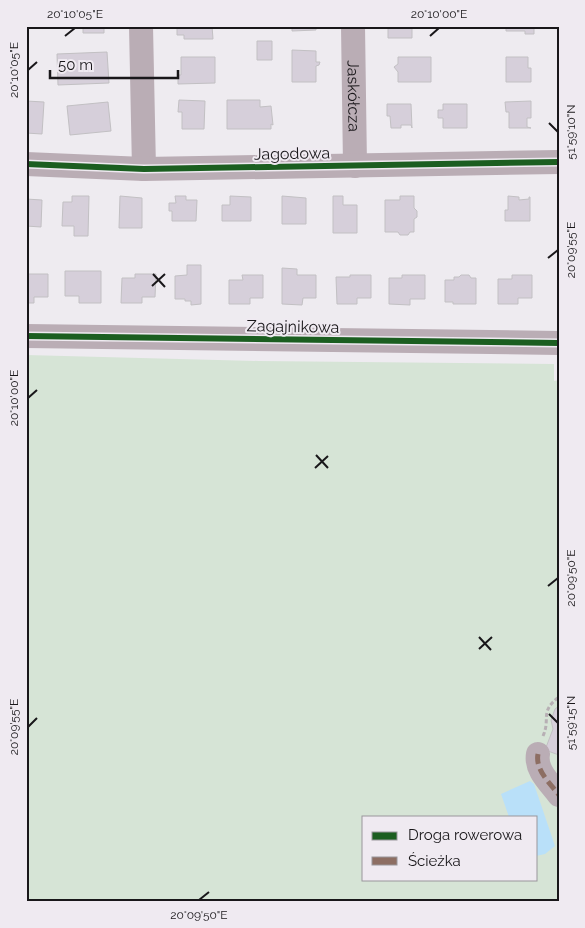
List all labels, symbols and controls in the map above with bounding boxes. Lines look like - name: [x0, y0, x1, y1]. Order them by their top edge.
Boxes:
- text: 20°10'05"E: [47, 7, 103, 21]
- text: 20°10'00"E: [411, 7, 467, 21]
- text: 20°10'05"E: [7, 42, 21, 98]
- scale bar: [50, 48, 178, 80]
- text: 50 m: [58, 56, 93, 74]
- street label: Jaskółcza: [343, 60, 364, 132]
- text: 51°59'10"N: [564, 104, 578, 160]
- street label: Jagodowa: [254, 143, 330, 164]
- text: 20°09'55"E: [564, 222, 578, 278]
- street label: Zagajnikowa: [247, 316, 339, 337]
- text: 20°10'00"E: [7, 370, 21, 426]
- text: 20°09'50"E: [564, 549, 578, 607]
- text: 51°59'15"N: [564, 696, 578, 750]
- text: 20°09'55"E: [7, 699, 21, 755]
- legend: [362, 816, 538, 880]
- text: Droga rowerowa: [408, 826, 522, 844]
- text: Ścieżka: [408, 852, 461, 870]
- text: 20°09'50"E: [170, 908, 228, 922]

